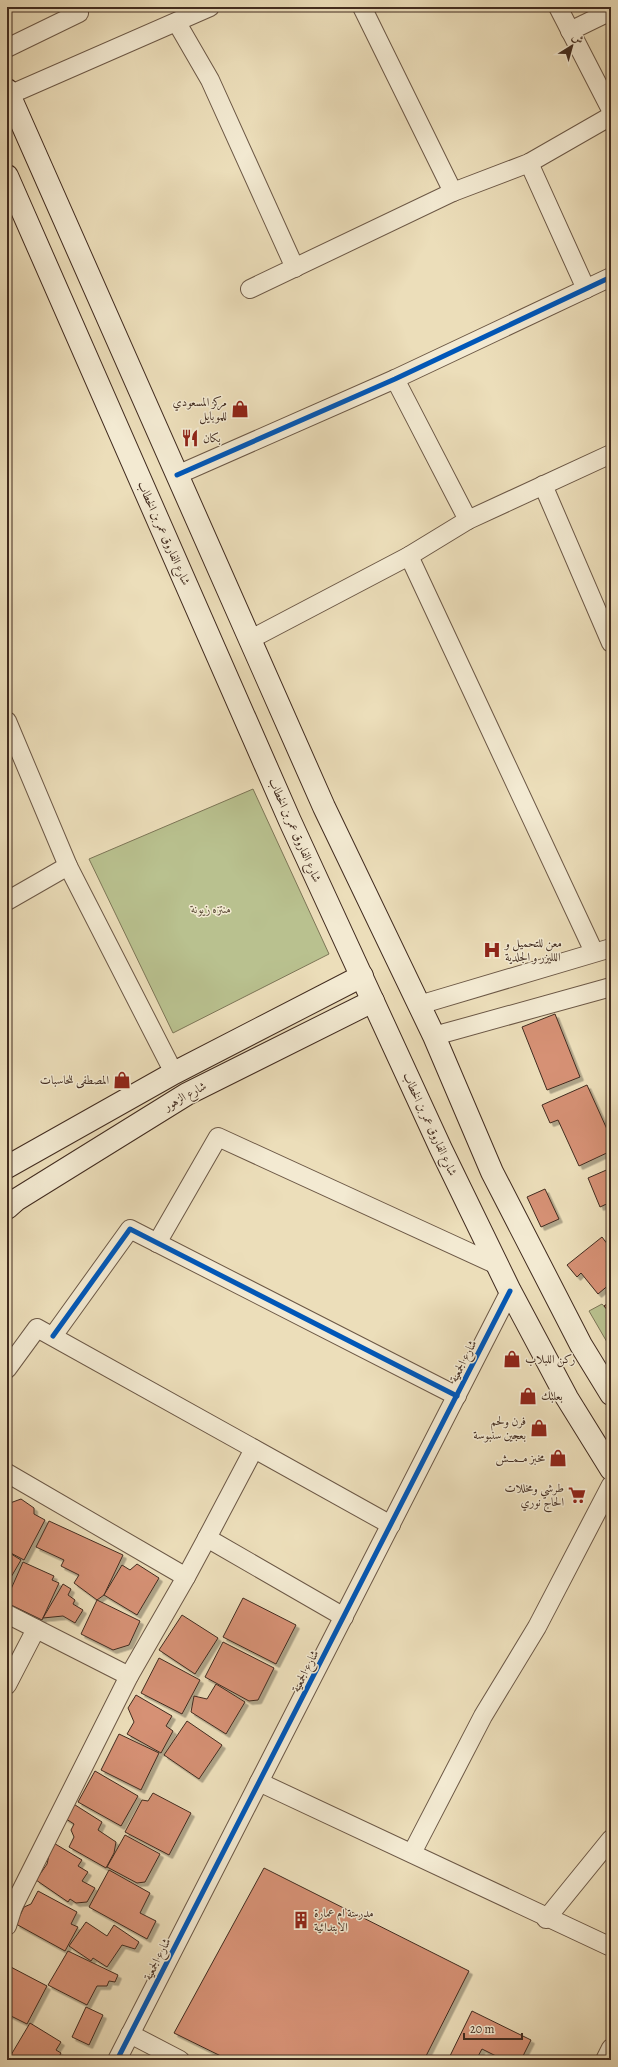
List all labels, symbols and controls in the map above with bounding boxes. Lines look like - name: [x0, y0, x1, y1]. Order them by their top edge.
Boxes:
- north arrow: [552, 26, 592, 66]
- text: ش: [569, 29, 587, 48]
- place label: مركز المسعودي للموبايل: [173, 394, 227, 425]
- shop icon: مركز المسعودي للموبايل: [230, 399, 250, 419]
- restaurant icon: بكان: [180, 428, 200, 448]
- place label: بكان: [203, 430, 221, 446]
- street label: شارع الفاروق عمر بن الخطاب: [131, 478, 194, 589]
- street label: شارع الفاروق عمر بن الخطاب: [262, 775, 325, 886]
- park label: منتزه زيونة: [190, 901, 231, 917]
- place label: معن للتحميل و اللليزر و الجلدية: [503, 935, 562, 965]
- hospital icon: معن للتحميل و اللليزر و الجلدية: [482, 940, 502, 960]
- shop icon: المصطفى للحاسبات: [112, 1070, 132, 1090]
- street label: شارع الفاروق عمر بن الخطاب: [396, 1070, 461, 1180]
- place label: المصطفى للحاسبات: [40, 1072, 109, 1089]
- street label: شارع الزهور: [160, 1078, 211, 1117]
- street label: شارع الجمعية: [446, 1337, 483, 1386]
- shop icon: ركن اللبلاب: [502, 1349, 522, 1369]
- place label: ركن اللبلاب: [525, 1351, 575, 1368]
- shop icon: بعلبك: [518, 1386, 538, 1406]
- place label: بعلبك: [541, 1388, 563, 1404]
- place label: فرن ولحم بعجين سنبوسة: [473, 1413, 526, 1443]
- shop icon: فرن ولحم بعجين سنبوسة: [529, 1418, 549, 1438]
- shop icon: مخبز مــمــش: [548, 1448, 568, 1468]
- place label: مخبز مــمــش: [496, 1450, 546, 1467]
- place label: طرشي ومخللات الحاج نوري: [504, 1480, 564, 1513]
- supermarket icon: طرشي ومخللات الحاج نوري: [567, 1485, 587, 1505]
- street label: شارع الجمعية: [288, 1647, 325, 1696]
- place label: مدرسة ام عمارة الابتدائية: [314, 1905, 374, 1935]
- building icon: مدرسة ام عمارة الابتدائية: [291, 1910, 311, 1930]
- street label: شارع الجمعية: [140, 1935, 177, 1984]
- scale bar: [464, 2015, 522, 2041]
- text: 20 m: [470, 2021, 494, 2037]

